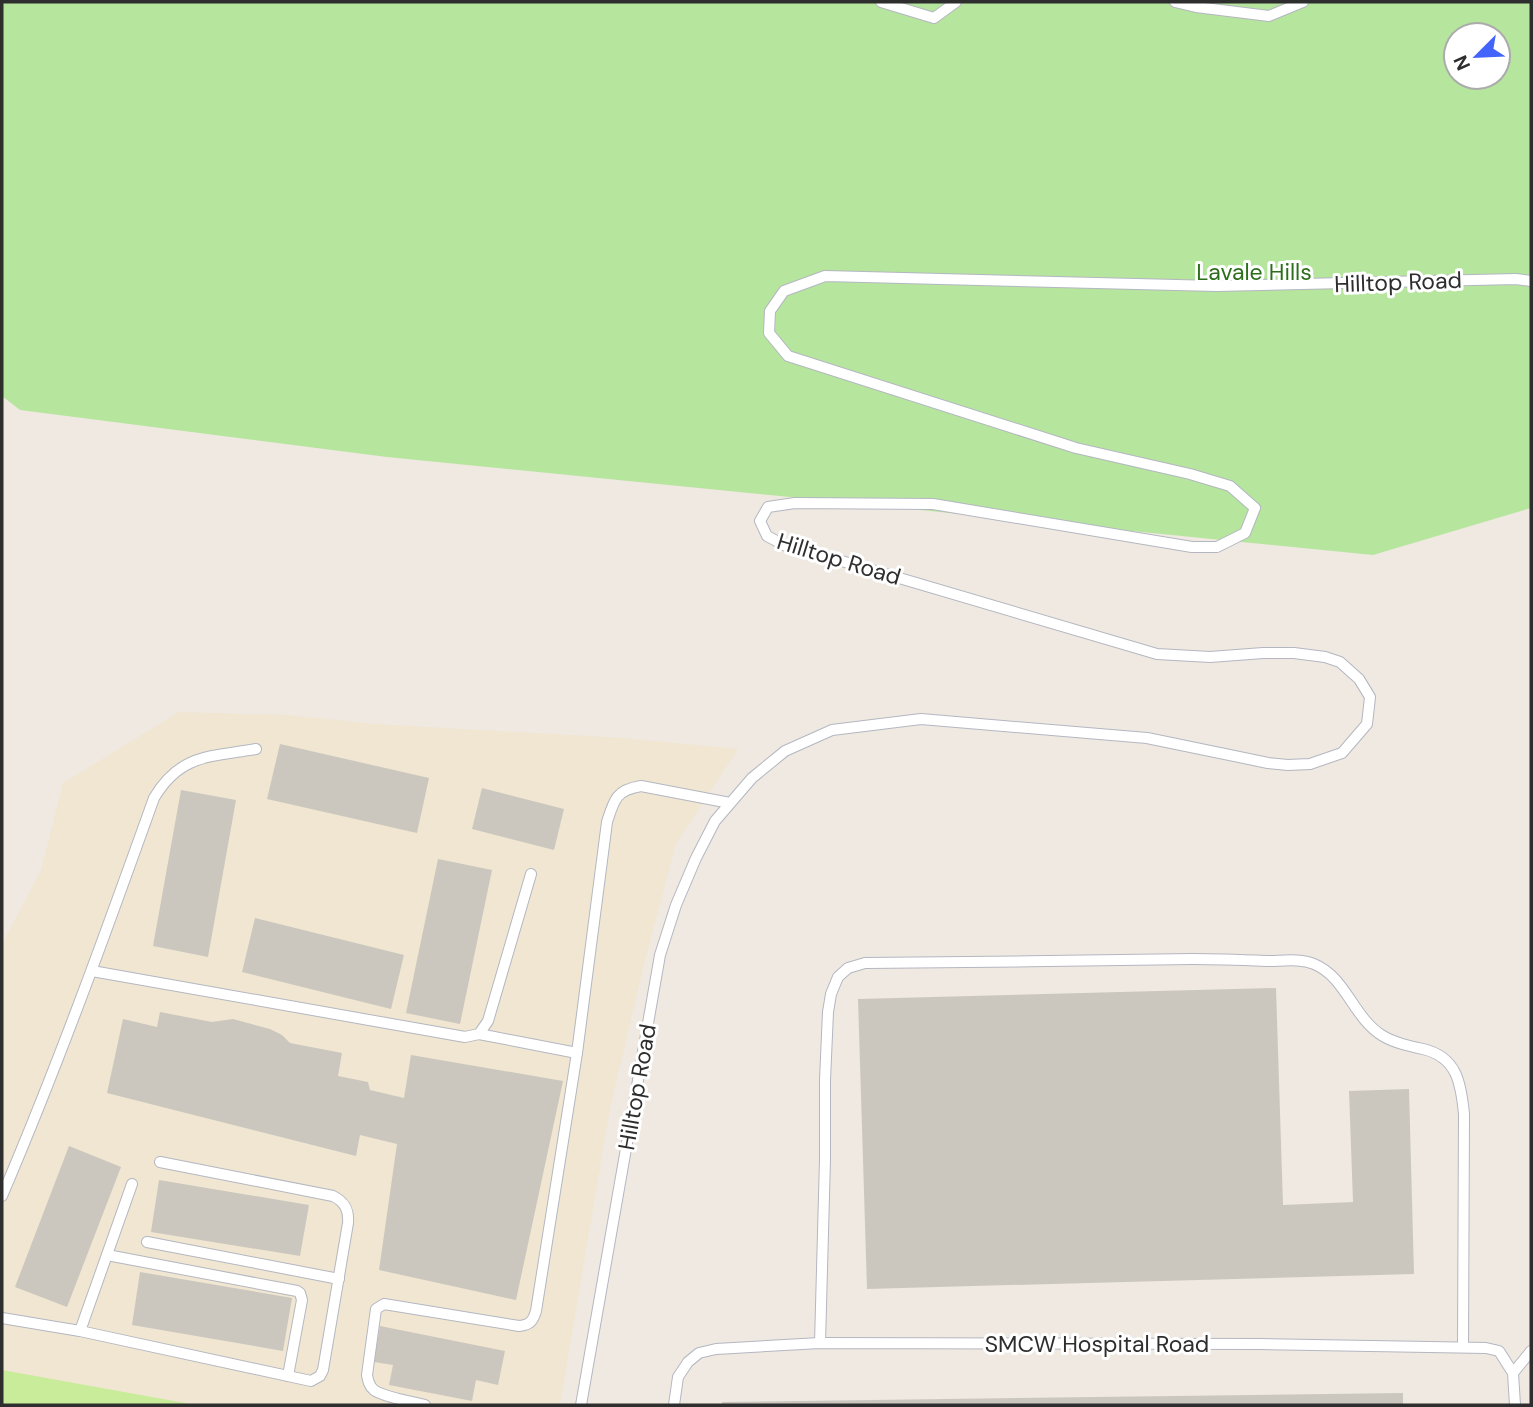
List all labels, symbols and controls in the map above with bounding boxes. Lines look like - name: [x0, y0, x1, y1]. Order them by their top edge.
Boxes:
- north arrow: [1442, 21, 1512, 91]
- text: N: [1448, 51, 1476, 74]
- park label: Lavale Hills: [1196, 257, 1312, 287]
- street label: Hilltop Road: [1334, 265, 1462, 299]
- street label: Hilltop Road: [773, 526, 905, 592]
- street label: Hilltop Road: [611, 1021, 663, 1153]
- street label: SMCW Hospital Road: [985, 1329, 1209, 1359]

